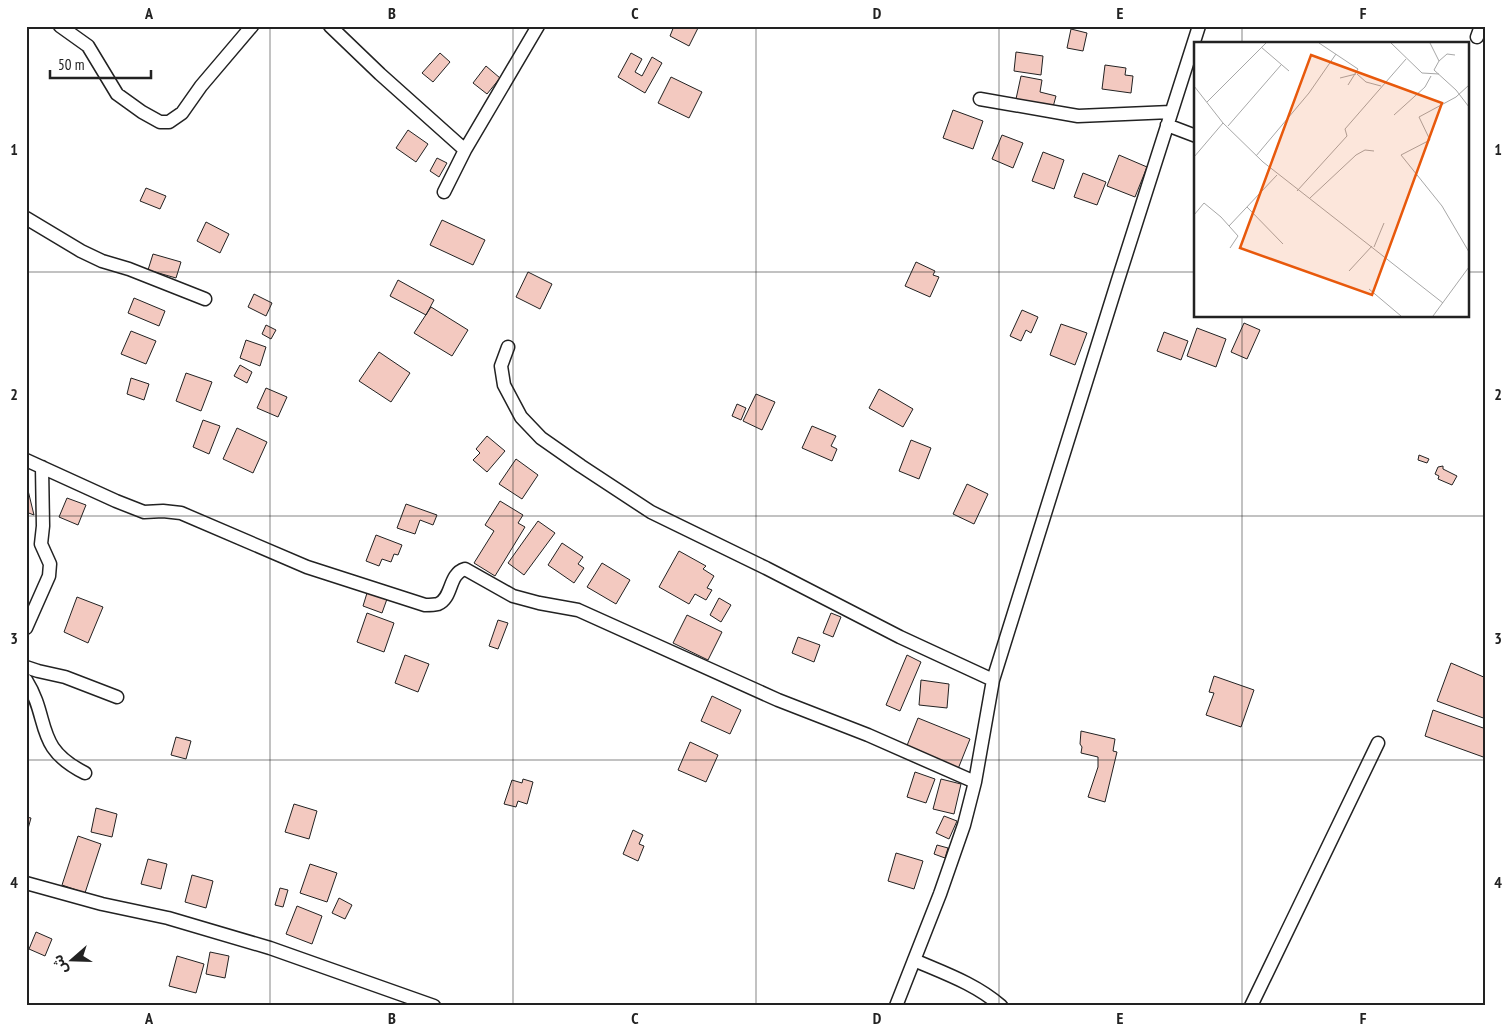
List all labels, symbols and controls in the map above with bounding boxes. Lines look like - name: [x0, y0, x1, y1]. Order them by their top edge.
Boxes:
- text: A: [144, 3, 154, 23]
- text: B: [388, 3, 396, 23]
- text: C: [631, 3, 639, 23]
- text: D: [873, 3, 882, 23]
- text: E: [1117, 3, 1124, 23]
- text: F: [1360, 3, 1367, 23]
- inset map: [1194, 42, 1470, 318]
- scale bar: [50, 48, 151, 80]
- text: 50 m: [58, 55, 84, 74]
- text: 1: [10, 139, 18, 159]
- text: 1: [1494, 139, 1502, 159]
- text: 2: [10, 384, 18, 404]
- text: 2: [1494, 384, 1502, 404]
- text: 3: [10, 628, 18, 648]
- text: 3: [1494, 628, 1502, 648]
- text: 4: [10, 872, 18, 892]
- text: 4: [1494, 872, 1502, 892]
- north arrow: [48, 934, 98, 984]
- text: ش: [48, 952, 72, 977]
- text: A: [144, 1008, 154, 1028]
- text: B: [388, 1008, 396, 1028]
- text: C: [631, 1008, 639, 1028]
- text: D: [873, 1008, 882, 1028]
- text: E: [1117, 1008, 1124, 1028]
- text: F: [1360, 1008, 1367, 1028]

